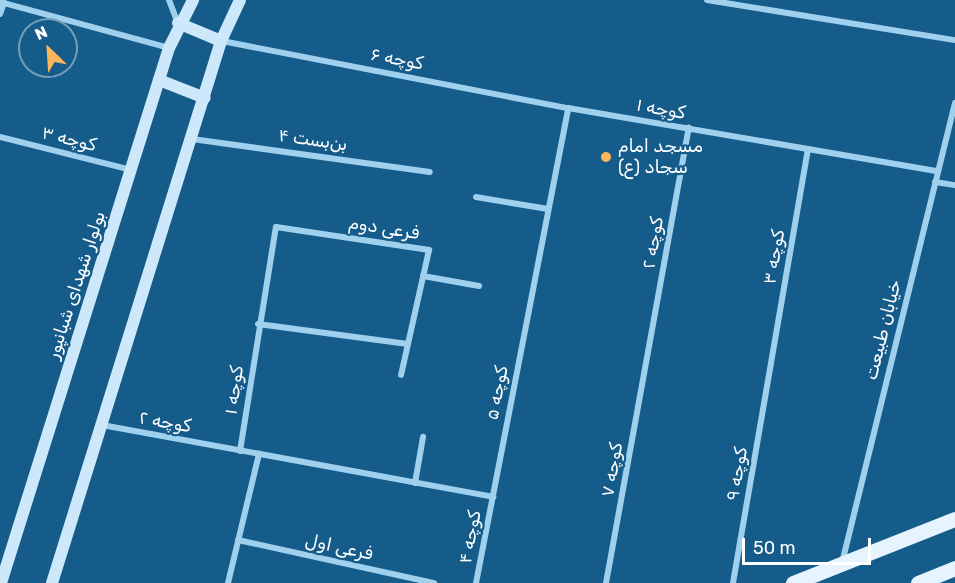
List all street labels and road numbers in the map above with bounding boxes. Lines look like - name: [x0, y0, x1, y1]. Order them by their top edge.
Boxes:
- street label: کوچه ۶: [369, 43, 425, 75]
- street label: کوچه ۱: [635, 94, 687, 124]
- street label: کوچه ۳: [40, 122, 98, 156]
- street label: بن‌بست ۴: [277, 124, 349, 156]
- street label: بولوار شهدای شبانپور: [42, 209, 110, 361]
- street label: فرعی دوم: [347, 212, 421, 244]
- street label: کوچه ۲: [638, 215, 668, 271]
- street label: کوچه ۳: [759, 228, 789, 286]
- street label: خیابان طبیعت: [860, 278, 906, 382]
- street label: کوچه ۱: [220, 364, 248, 416]
- street label: کوچه ۵: [481, 364, 513, 422]
- street label: کوچه ۲: [137, 407, 193, 437]
- street label: کوچه ۷: [597, 441, 627, 499]
- street label: کوچه ۹: [722, 445, 752, 503]
- street label: کوچه ۴: [454, 509, 486, 565]
- street label: فرعی اول: [303, 529, 375, 565]

